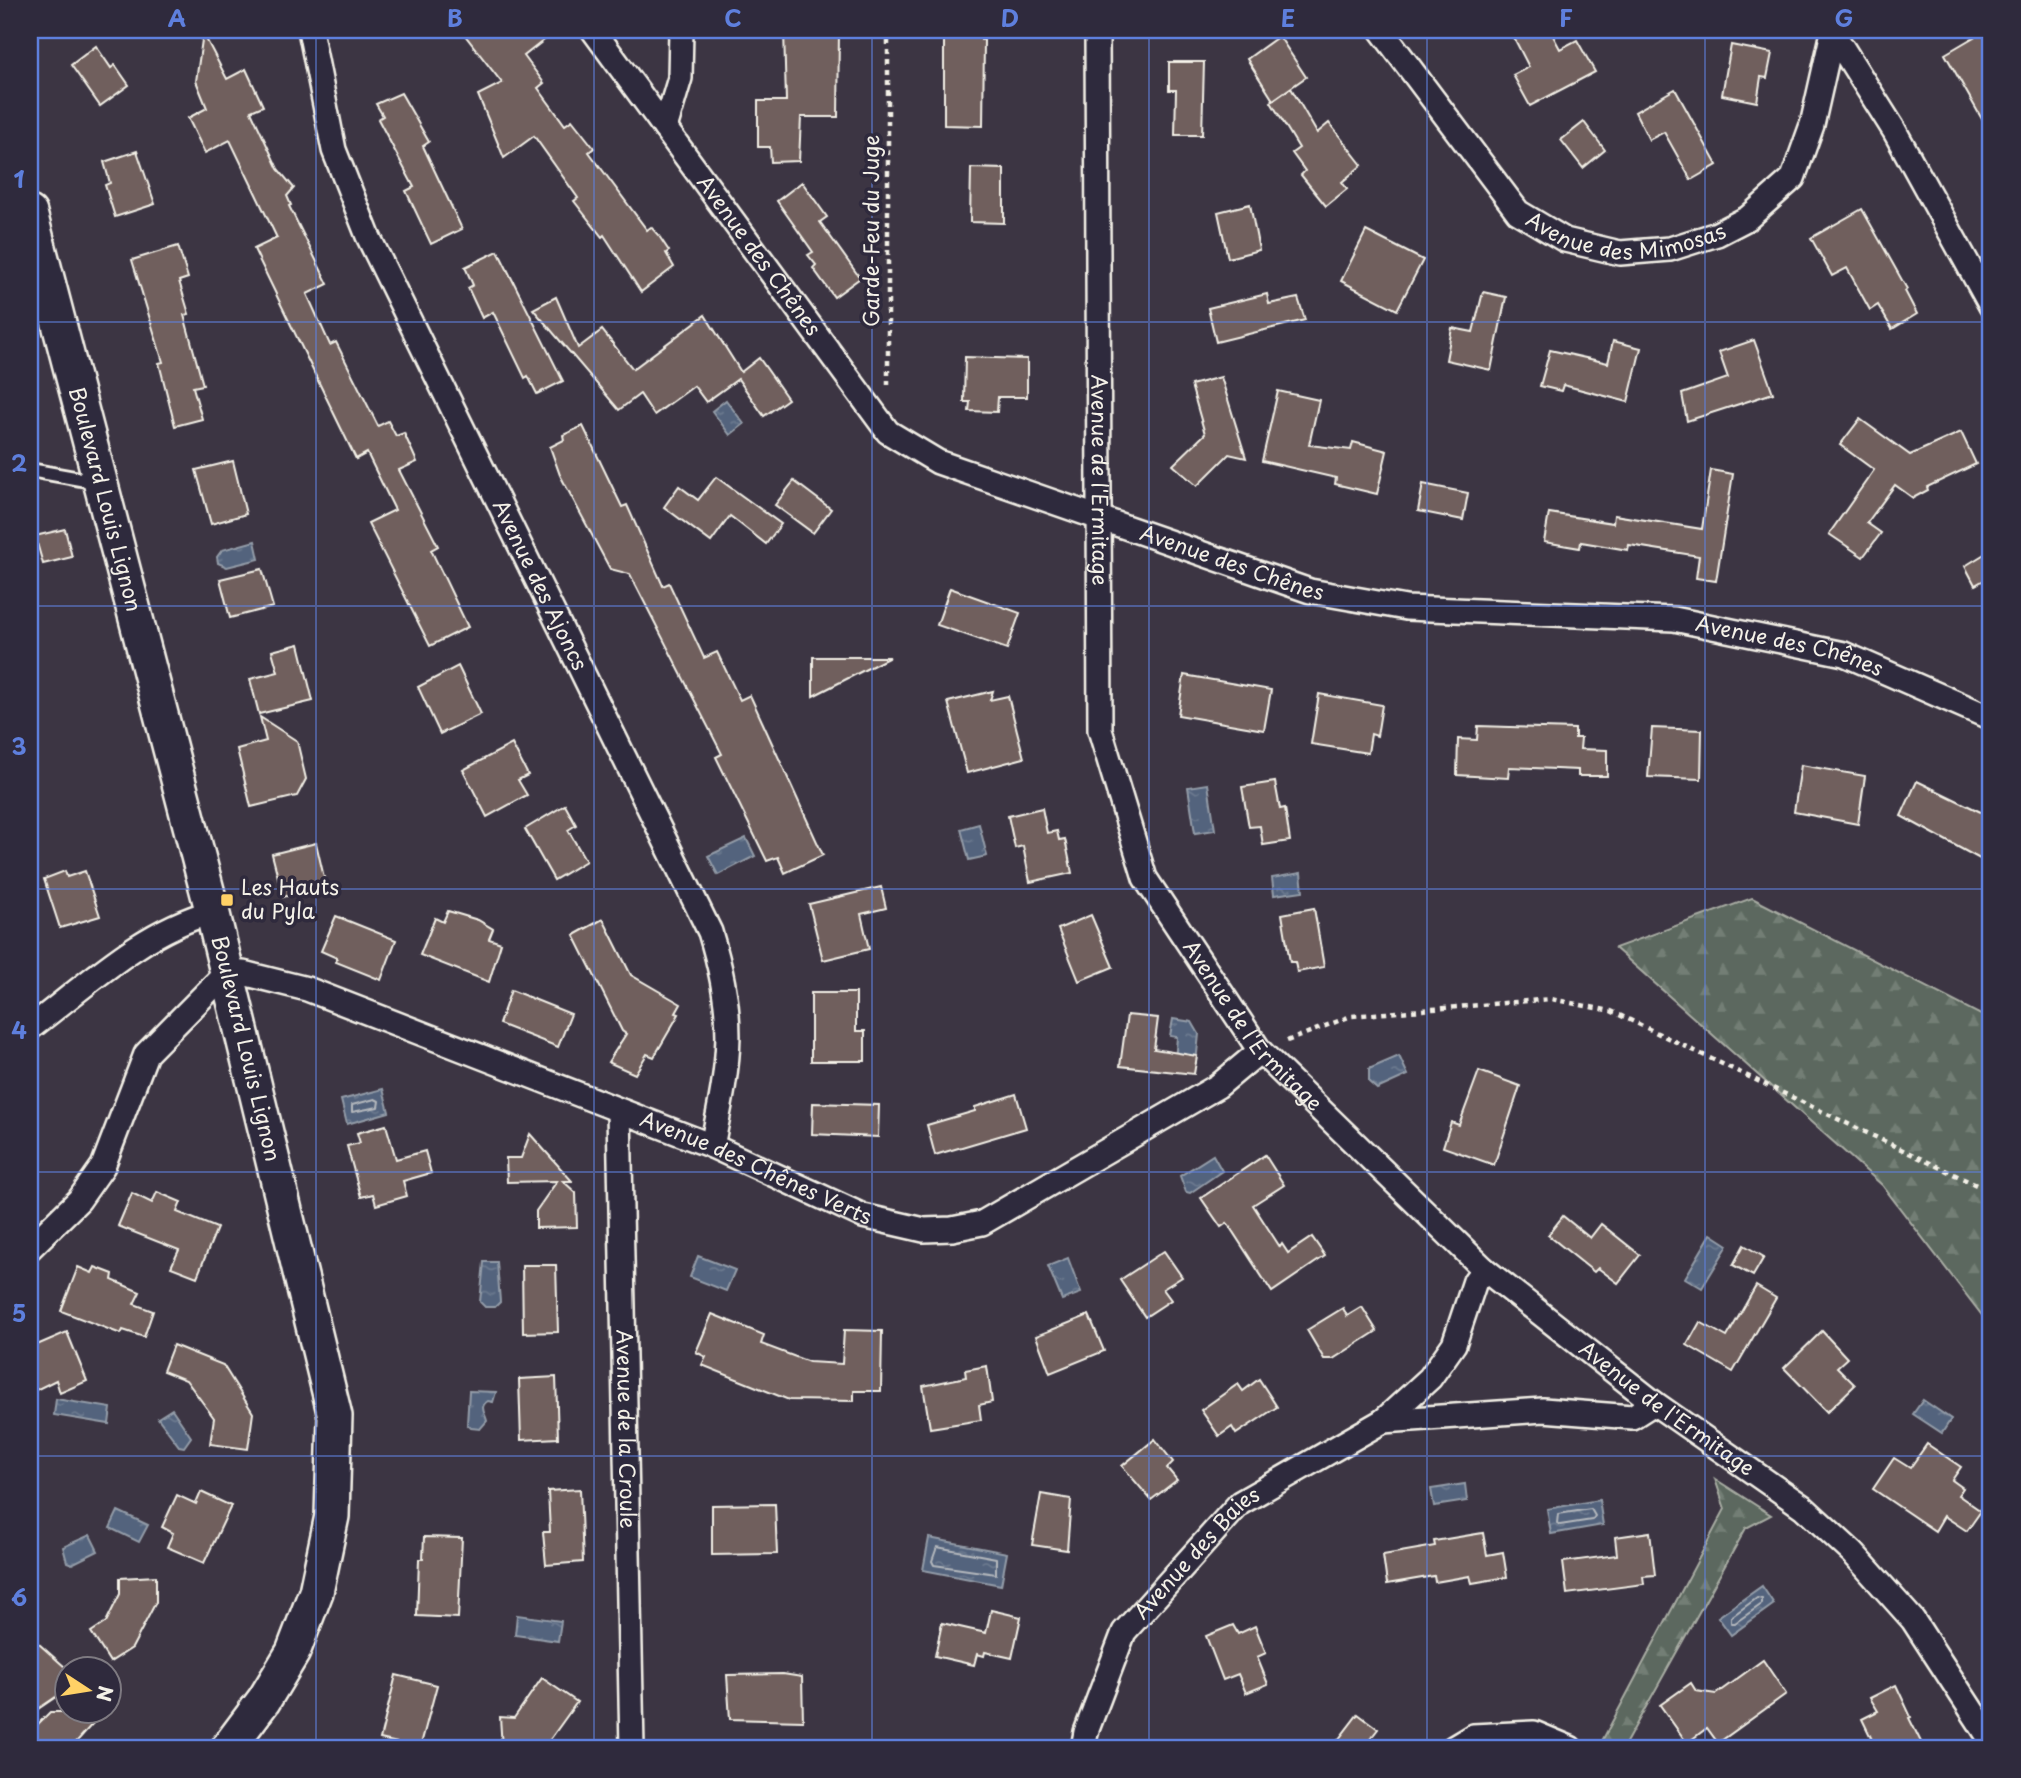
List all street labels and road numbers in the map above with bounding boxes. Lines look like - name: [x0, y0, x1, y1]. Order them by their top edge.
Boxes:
- street label: Garde-Feu du Juge: [854, 135, 886, 327]
- street label: Avenue des Chênes: [690, 167, 830, 342]
- street label: Avenue des Mimosas: [1521, 202, 1731, 267]
- street label: Avenue de l'Ermitage: [1084, 374, 1117, 586]
- street label: Boulevard Louis Lignon: [62, 383, 152, 615]
- street label: Avenue des Ajoncs: [486, 493, 597, 675]
- street label: Avenue des Chênes: [1136, 515, 1327, 607]
- street label: Avenue des Chênes: [1693, 606, 1889, 683]
- street label: Boulevard Louis Lignon: [205, 932, 290, 1164]
- street label: Avenue de l'Ermitage: [1176, 933, 1331, 1118]
- street label: Avenue des Chênes Verts: [636, 1102, 875, 1231]
- street label: Avenue de la Croule: [609, 1329, 646, 1529]
- street label: Avenue de l'Ermitage: [1573, 1332, 1762, 1483]
- street label: Avenue des Baies: [1125, 1477, 1265, 1625]

